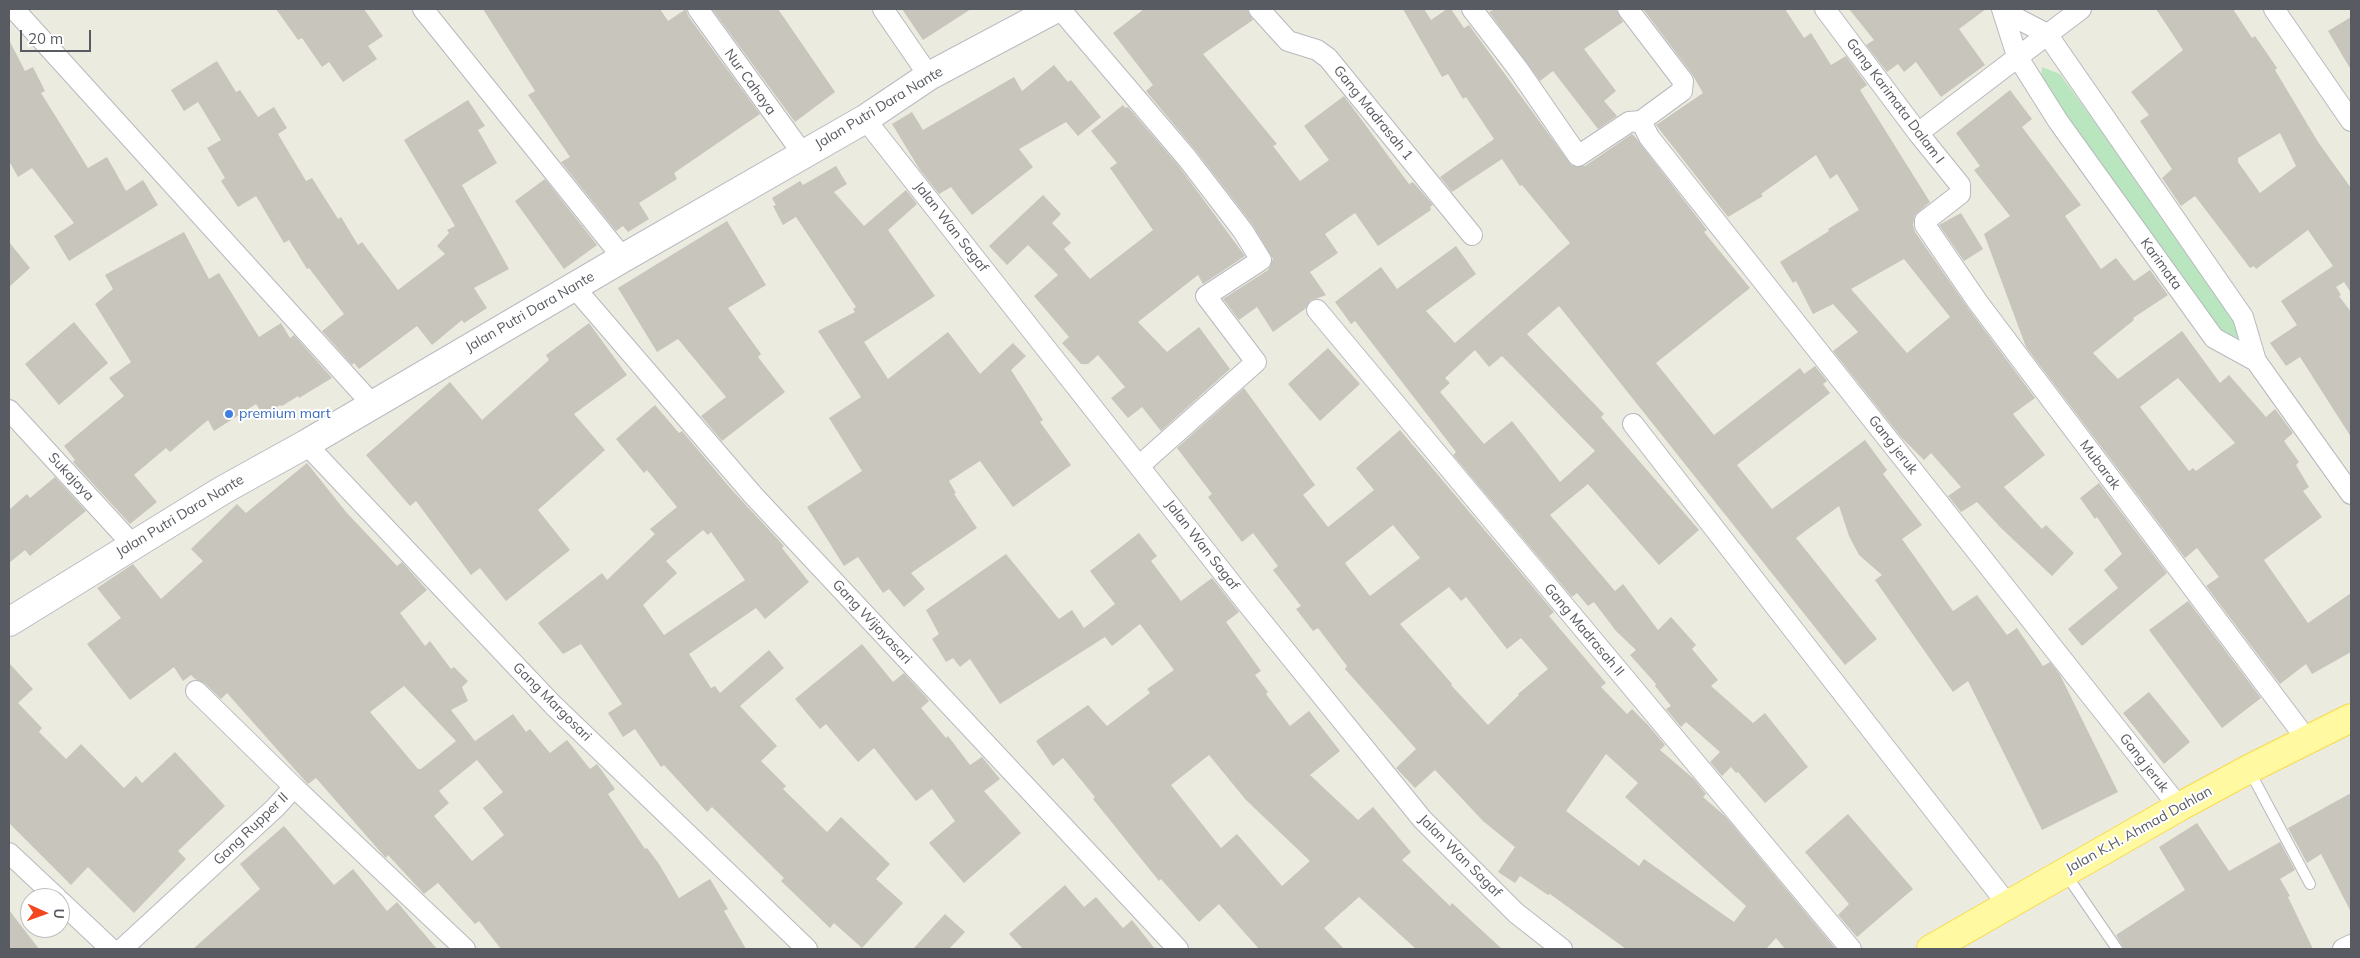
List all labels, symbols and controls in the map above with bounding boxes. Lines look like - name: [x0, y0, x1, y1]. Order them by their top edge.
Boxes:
- scale bar: [22, 20, 94, 52]
- text: 20 m: [28, 29, 63, 48]
- street label: Gang Karimata Dalam I: [1842, 35, 1948, 167]
- street label: Nur Cahaya: [721, 46, 779, 118]
- street label: Gang Madrasah 1: [1330, 62, 1416, 164]
- street label: Jalan Putri Dara Nante: [812, 63, 946, 153]
- street label: Jalan Wan Sagaf: [910, 178, 992, 276]
- street label: Karimata: [2137, 235, 2185, 293]
- street label: Jalan Putri Dara Nante: [463, 268, 597, 356]
- place label: premium mart: [239, 406, 331, 422]
- marker: premium mart: [223, 408, 235, 420]
- street label: Gang jeruk: [1865, 412, 1921, 478]
- street label: Mubarak: [2076, 437, 2124, 493]
- street label: Sukajaya: [45, 449, 97, 505]
- street label: Jalan Putri Dara Nante: [113, 471, 247, 561]
- street label: Jalan Wan Sagaf: [1161, 496, 1243, 594]
- street label: Gang Wijayasari: [829, 576, 915, 668]
- street label: Gang Madrasah II: [1540, 580, 1628, 680]
- street label: Gang Margosari: [509, 659, 595, 745]
- street label: Gang jeruk: [2116, 730, 2172, 796]
- street label: Jalan K.H. Ahmad Dahlan: [2063, 783, 2215, 877]
- street label: Gang Rupper II: [210, 789, 292, 869]
- street label: Jalan Wan Sagaf: [1415, 811, 1505, 901]
- north arrow: [20, 888, 70, 938]
- text: U: [50, 908, 68, 919]

